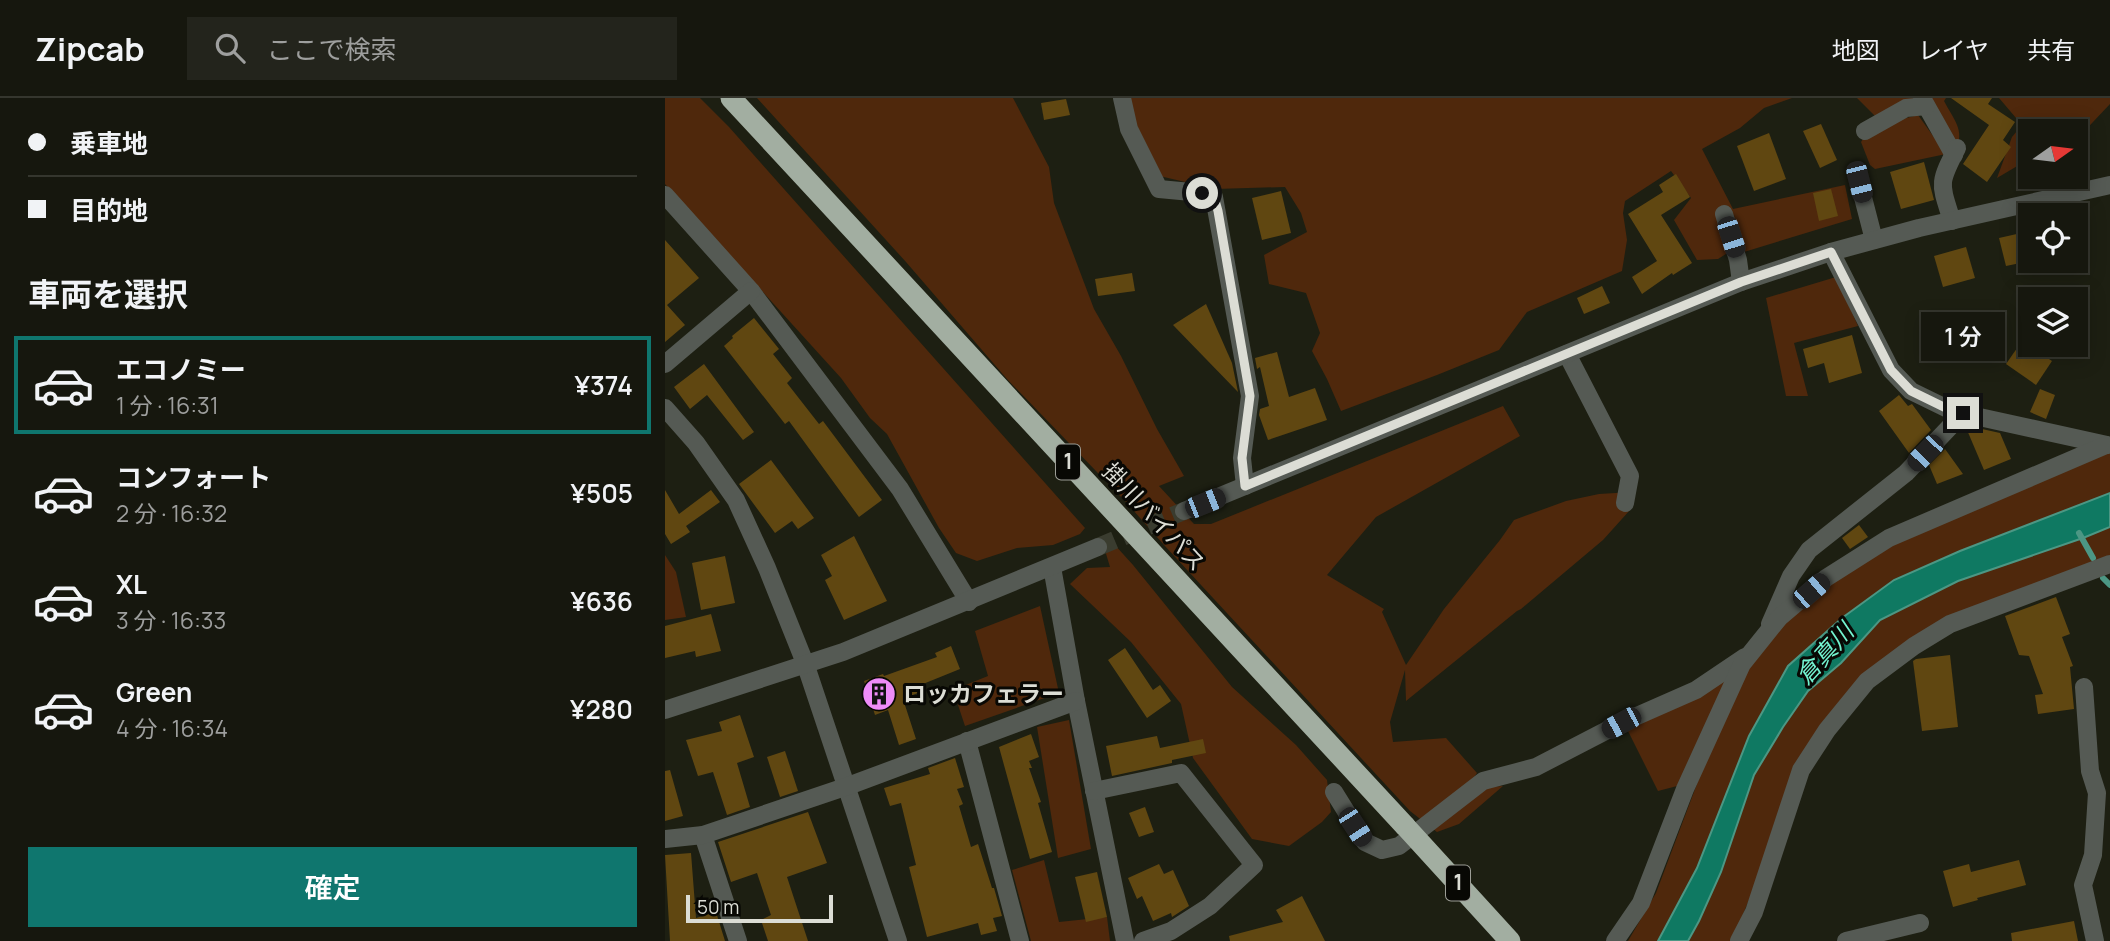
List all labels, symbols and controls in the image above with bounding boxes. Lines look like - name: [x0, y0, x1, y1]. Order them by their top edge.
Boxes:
- search box: [187, 17, 677, 80]
- text: Zipcab: [35, 26, 145, 71]
- icon: search: [211, 29, 249, 67]
- text: ここで検索: [267, 31, 397, 67]
- text: 地図: [1832, 33, 1880, 66]
- text: レイヤ: [1918, 33, 1989, 66]
- text: 共有: [2027, 33, 2075, 66]
- north arrow: [2018, 119, 2088, 189]
- map controls: [2018, 119, 2088, 357]
- text: 乗車地: [70, 125, 148, 161]
- car: [1844, 159, 1875, 205]
- route start: [1186, 177, 1218, 209]
- text: 目的地: [70, 192, 148, 228]
- button: locate: [2018, 203, 2088, 273]
- car: [1715, 214, 1748, 260]
- text: 車両を選択: [28, 272, 188, 316]
- button: layers: [2018, 287, 2088, 357]
- callout: 1 分: [1921, 312, 2005, 360]
- text: 1 分: [1944, 320, 1982, 352]
- text: エコノミー: [116, 351, 246, 387]
- icon: car: [32, 354, 95, 417]
- text: ¥374: [574, 367, 633, 403]
- text: 1 分 · 16:31: [116, 389, 219, 421]
- route end: [1947, 397, 1979, 429]
- car: [1903, 431, 1948, 475]
- road number: 1: [1056, 444, 1080, 480]
- street label: 掛川バイパス: [1096, 455, 1213, 578]
- text: コンフォート: [116, 459, 271, 495]
- icon: car: [32, 462, 95, 525]
- text: ¥505: [571, 475, 633, 511]
- car: [1182, 485, 1229, 521]
- text: 2 分 · 16:32: [116, 497, 227, 529]
- text: XL: [116, 566, 147, 602]
- car: [1789, 569, 1834, 613]
- icon: car: [32, 570, 95, 633]
- text: ¥636: [570, 583, 633, 619]
- text: 3 分 · 16:33: [116, 604, 226, 636]
- water label: 倉真川: [1788, 613, 1862, 691]
- text: Green: [116, 674, 192, 710]
- building icon: ロッカフェラー: [860, 675, 898, 713]
- place label: ロッカフェラー: [903, 677, 1064, 709]
- icon: car: [32, 678, 95, 741]
- text: ¥280: [570, 691, 633, 727]
- car: [1598, 704, 1645, 742]
- text: 4 分 · 16:34: [116, 712, 228, 744]
- car: [1335, 804, 1376, 850]
- button: 確定: [28, 847, 637, 927]
- road number: 1: [1446, 866, 1470, 900]
- scale bar: [686, 892, 833, 924]
- text: 50 m: [697, 894, 739, 920]

